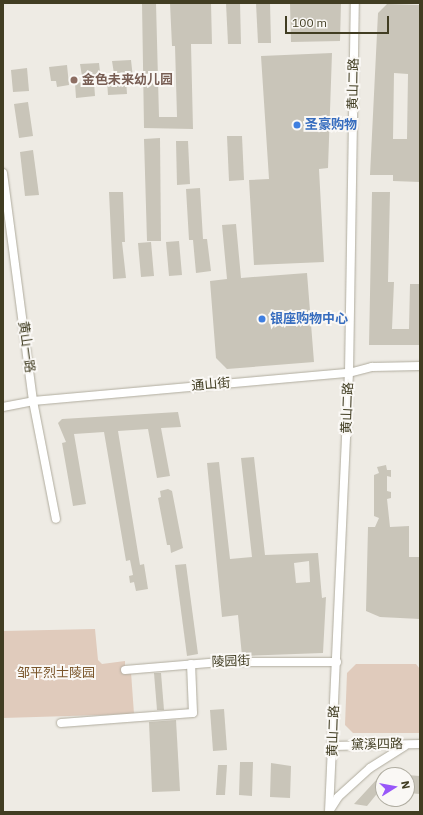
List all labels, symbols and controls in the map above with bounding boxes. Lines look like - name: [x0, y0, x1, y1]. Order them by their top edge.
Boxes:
- scale bar: [287, 8, 391, 34]
- text: 100 m: [292, 15, 327, 30]
- street label: 黄山二路: [346, 58, 362, 110]
- place label: 金色未来幼儿园: [82, 72, 173, 88]
- marker: 金色未来幼儿园: [69, 75, 79, 85]
- place label: 圣豪购物: [305, 117, 357, 133]
- marker: 圣豪购物: [292, 120, 302, 130]
- place label: 银座购物中心: [270, 311, 348, 327]
- marker: 银座购物中心: [257, 314, 267, 324]
- street label: 黄山一路: [15, 320, 37, 374]
- street label: 通山街: [191, 376, 231, 394]
- street label: 黄山二路: [339, 382, 357, 434]
- street label: 陵园街: [211, 654, 251, 670]
- park label: 邹平烈士陵园: [17, 665, 95, 681]
- street label: 黄山二路: [325, 705, 343, 757]
- street label: 黛溪四路: [351, 737, 403, 753]
- north arrow: [375, 767, 415, 807]
- text: N: [398, 780, 413, 790]

